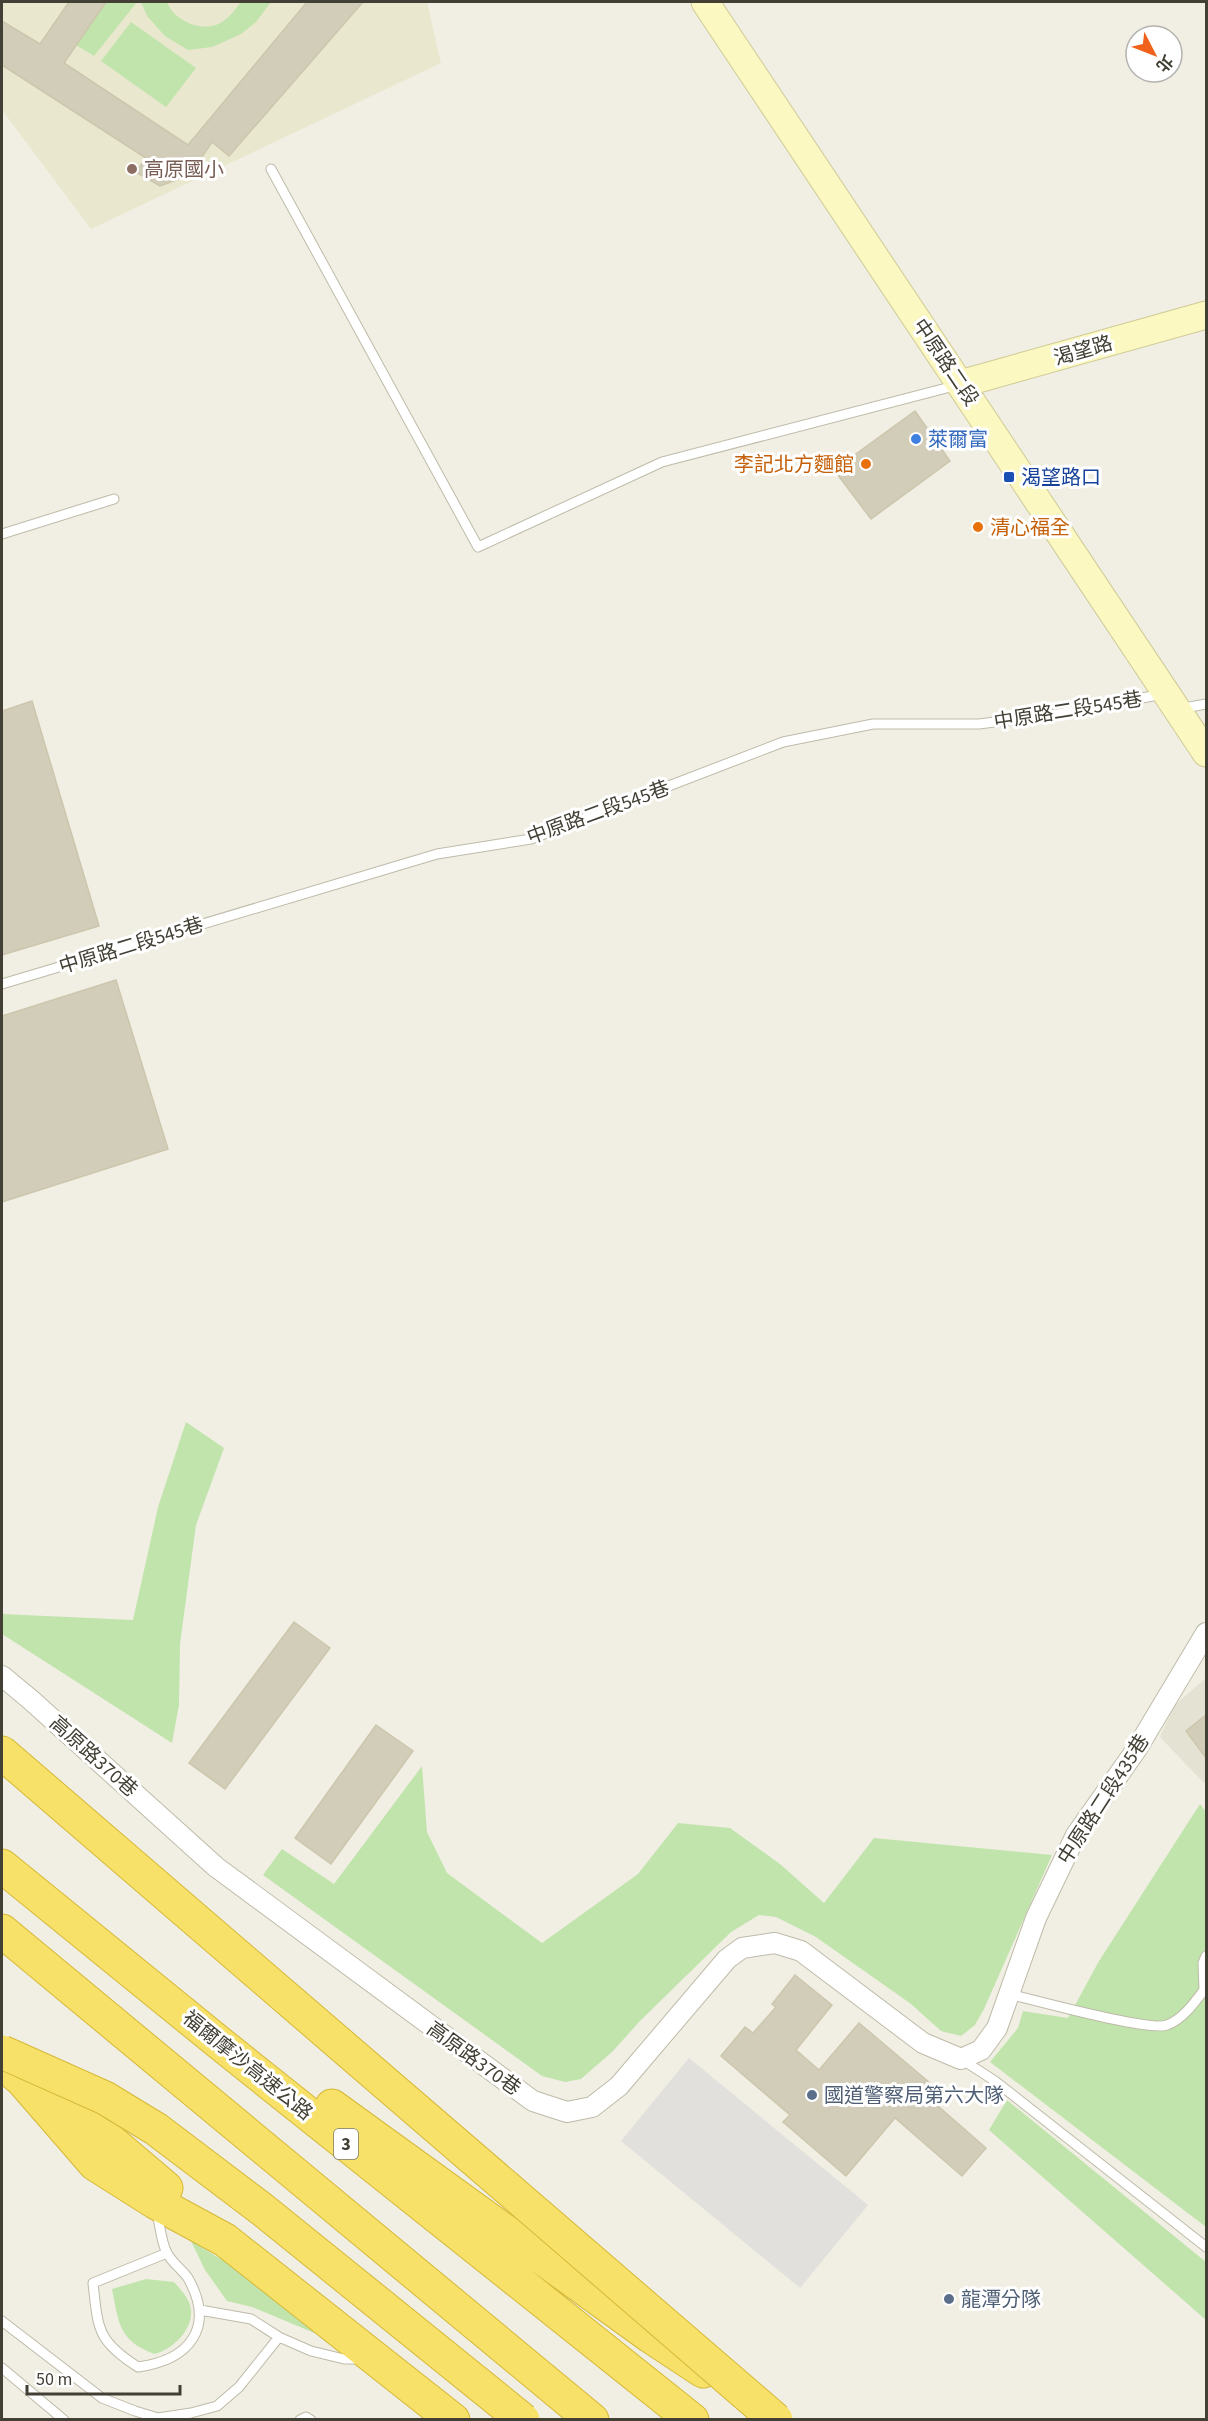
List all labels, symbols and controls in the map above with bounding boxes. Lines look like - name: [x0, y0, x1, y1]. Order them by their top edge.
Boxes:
- north arrow: [1124, 24, 1184, 84]
- text: 北: [1151, 50, 1178, 77]
- place label: 高原國小: [144, 156, 224, 184]
- marker: 高原國小: [125, 162, 139, 176]
- street label: 中原路二段: [906, 313, 985, 412]
- street label: 渴望路: [1051, 329, 1116, 373]
- place label: 萊爾富: [928, 426, 988, 454]
- marker: 萊爾富: [909, 432, 923, 446]
- place label: 李記北方麵館: [734, 451, 854, 479]
- marker: 李記北方麵館: [859, 457, 873, 471]
- place label: 渴望路口: [1021, 464, 1101, 492]
- marker: 渴望路口: [1002, 470, 1016, 484]
- place label: 清心福全: [990, 514, 1070, 542]
- marker: 清心福全: [971, 520, 985, 534]
- street label: 中原路二段545巷: [992, 685, 1144, 737]
- street label: 中原路二段545巷: [523, 774, 674, 852]
- street label: 中原路二段545巷: [56, 911, 207, 981]
- street label: 高原路370巷: [43, 1710, 144, 1804]
- street label: 中原路二段435巷: [1051, 1729, 1156, 1870]
- street label: 福爾摩沙高速公路: [176, 2005, 318, 2127]
- street label: 高原路370巷: [421, 2015, 526, 2102]
- place label: 國道警察局第六大隊: [824, 2082, 1004, 2110]
- marker: 國道警察局第六大隊: [805, 2088, 819, 2102]
- road number: 3: [334, 2129, 358, 2159]
- place label: 龍潭分隊: [961, 2286, 1041, 2314]
- marker: 龍潭分隊: [942, 2292, 956, 2306]
- scale bar: [27, 2358, 180, 2396]
- text: 50 m: [36, 2367, 72, 2392]

